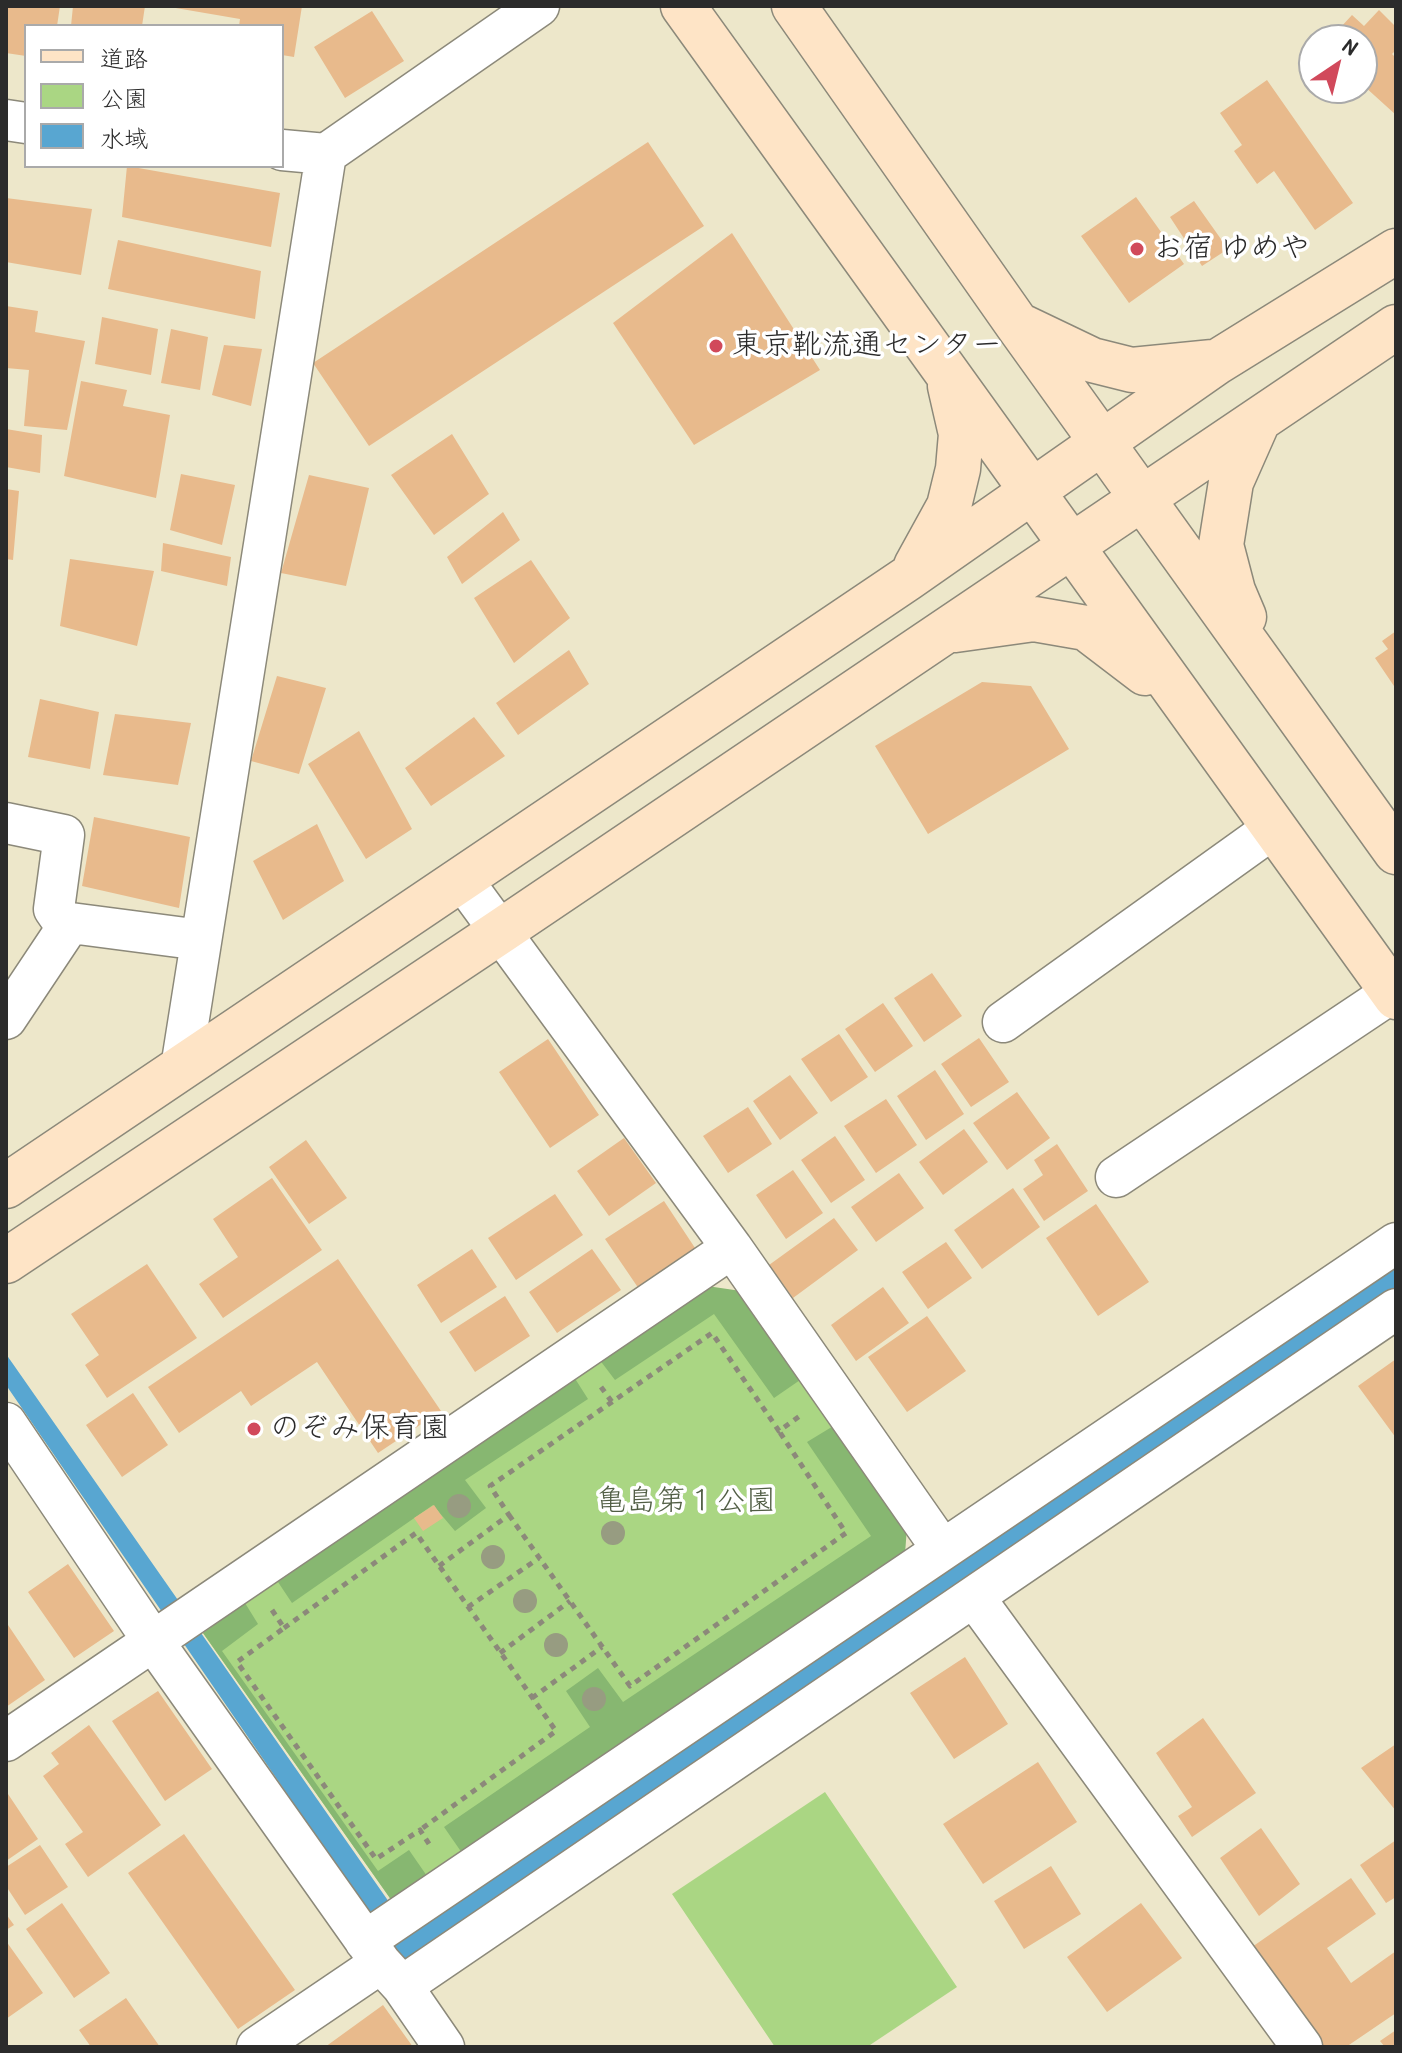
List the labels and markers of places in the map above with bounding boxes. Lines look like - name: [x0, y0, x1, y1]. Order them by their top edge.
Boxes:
- place label: お宿 ゆめや: [1153, 231, 1310, 267]
- marker: お宿 ゆめや: [1128, 240, 1146, 258]
- place label: 東京靴流通センター: [732, 328, 1002, 364]
- marker: 東京靴流通センター: [707, 337, 725, 355]
- place label: のぞみ保育園: [270, 1411, 450, 1447]
- marker: のぞみ保育園: [245, 1420, 263, 1438]

